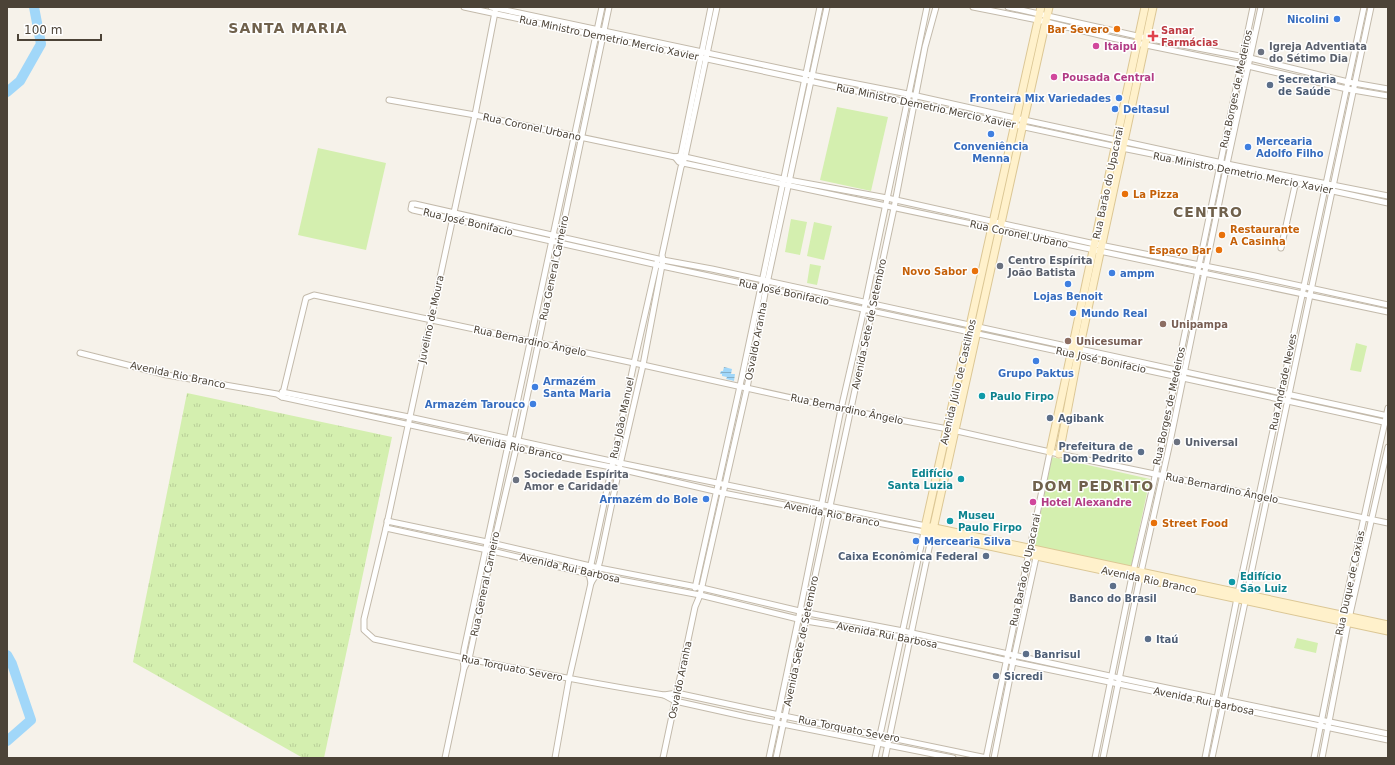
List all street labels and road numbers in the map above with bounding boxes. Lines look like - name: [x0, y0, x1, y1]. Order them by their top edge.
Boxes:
- street label: Rua Ministro Demetrio Mercio Xavier: [518, 14, 701, 63]
- street label: Rua Borges de Medeiros: [1218, 29, 1254, 149]
- street label: Rua Ministro Demetrio Mercio Xavier: [835, 82, 1018, 131]
- street label: Rua Coronel Urbano: [482, 111, 582, 143]
- street label: Rua Barão do Upacarai: [1091, 126, 1125, 240]
- street label: Rua Ministro Demetrio Mercio Xavier: [1152, 150, 1335, 196]
- street label: Rua José Bonifacio: [422, 206, 514, 238]
- street label: Rua General Carneiro: [537, 214, 571, 322]
- street label: Rua Coronel Urbano: [969, 218, 1069, 250]
- street label: Avenida Sete de Setembro: [850, 258, 888, 390]
- street label: Juvelino de Moura: [416, 274, 446, 365]
- street label: Rua José Bonifacio: [738, 277, 830, 307]
- street label: Osvaldo Aranha: [743, 301, 769, 381]
- street label: Avenida Júlio de Castilhos: [938, 318, 978, 446]
- street label: Rua Bernardino Ângelo: [473, 323, 588, 358]
- street label: Rua Andrade Neves: [1267, 333, 1299, 431]
- street label: Rua José Bonifacio: [1055, 345, 1147, 375]
- street label: Rua Borges de Medeiros: [1151, 346, 1187, 466]
- street label: Avenida Rio Branco: [129, 360, 227, 390]
- street label: Rua João Manuel: [608, 376, 636, 460]
- street label: Rua Bernardino Ângelo: [790, 391, 905, 426]
- street label: Avenida Rio Branco: [466, 432, 564, 462]
- street label: Rua Bernardino Ângelo: [1165, 470, 1280, 505]
- street label: Avenida Rio Branco: [783, 499, 881, 529]
- street label: Rua Barão do Upacarai: [1008, 513, 1042, 627]
- street label: Rua General Carneiro: [468, 530, 502, 638]
- street label: Rua Duque de Caxias: [1333, 530, 1367, 636]
- street label: Avenida Rui Barbosa: [519, 551, 621, 585]
- street label: Avenida Rio Branco: [1100, 565, 1198, 595]
- street label: Avenida Sete de Setembro: [782, 575, 820, 707]
- street label: Avenida Rui Barbosa: [835, 620, 939, 650]
- street label: Osvaldo Aranha: [666, 640, 694, 720]
- street label: Rua Torquato Severo: [460, 653, 564, 683]
- street label: Avenida Rui Barbosa: [1153, 685, 1255, 717]
- street label: Rua Torquato Severo: [797, 714, 901, 744]

